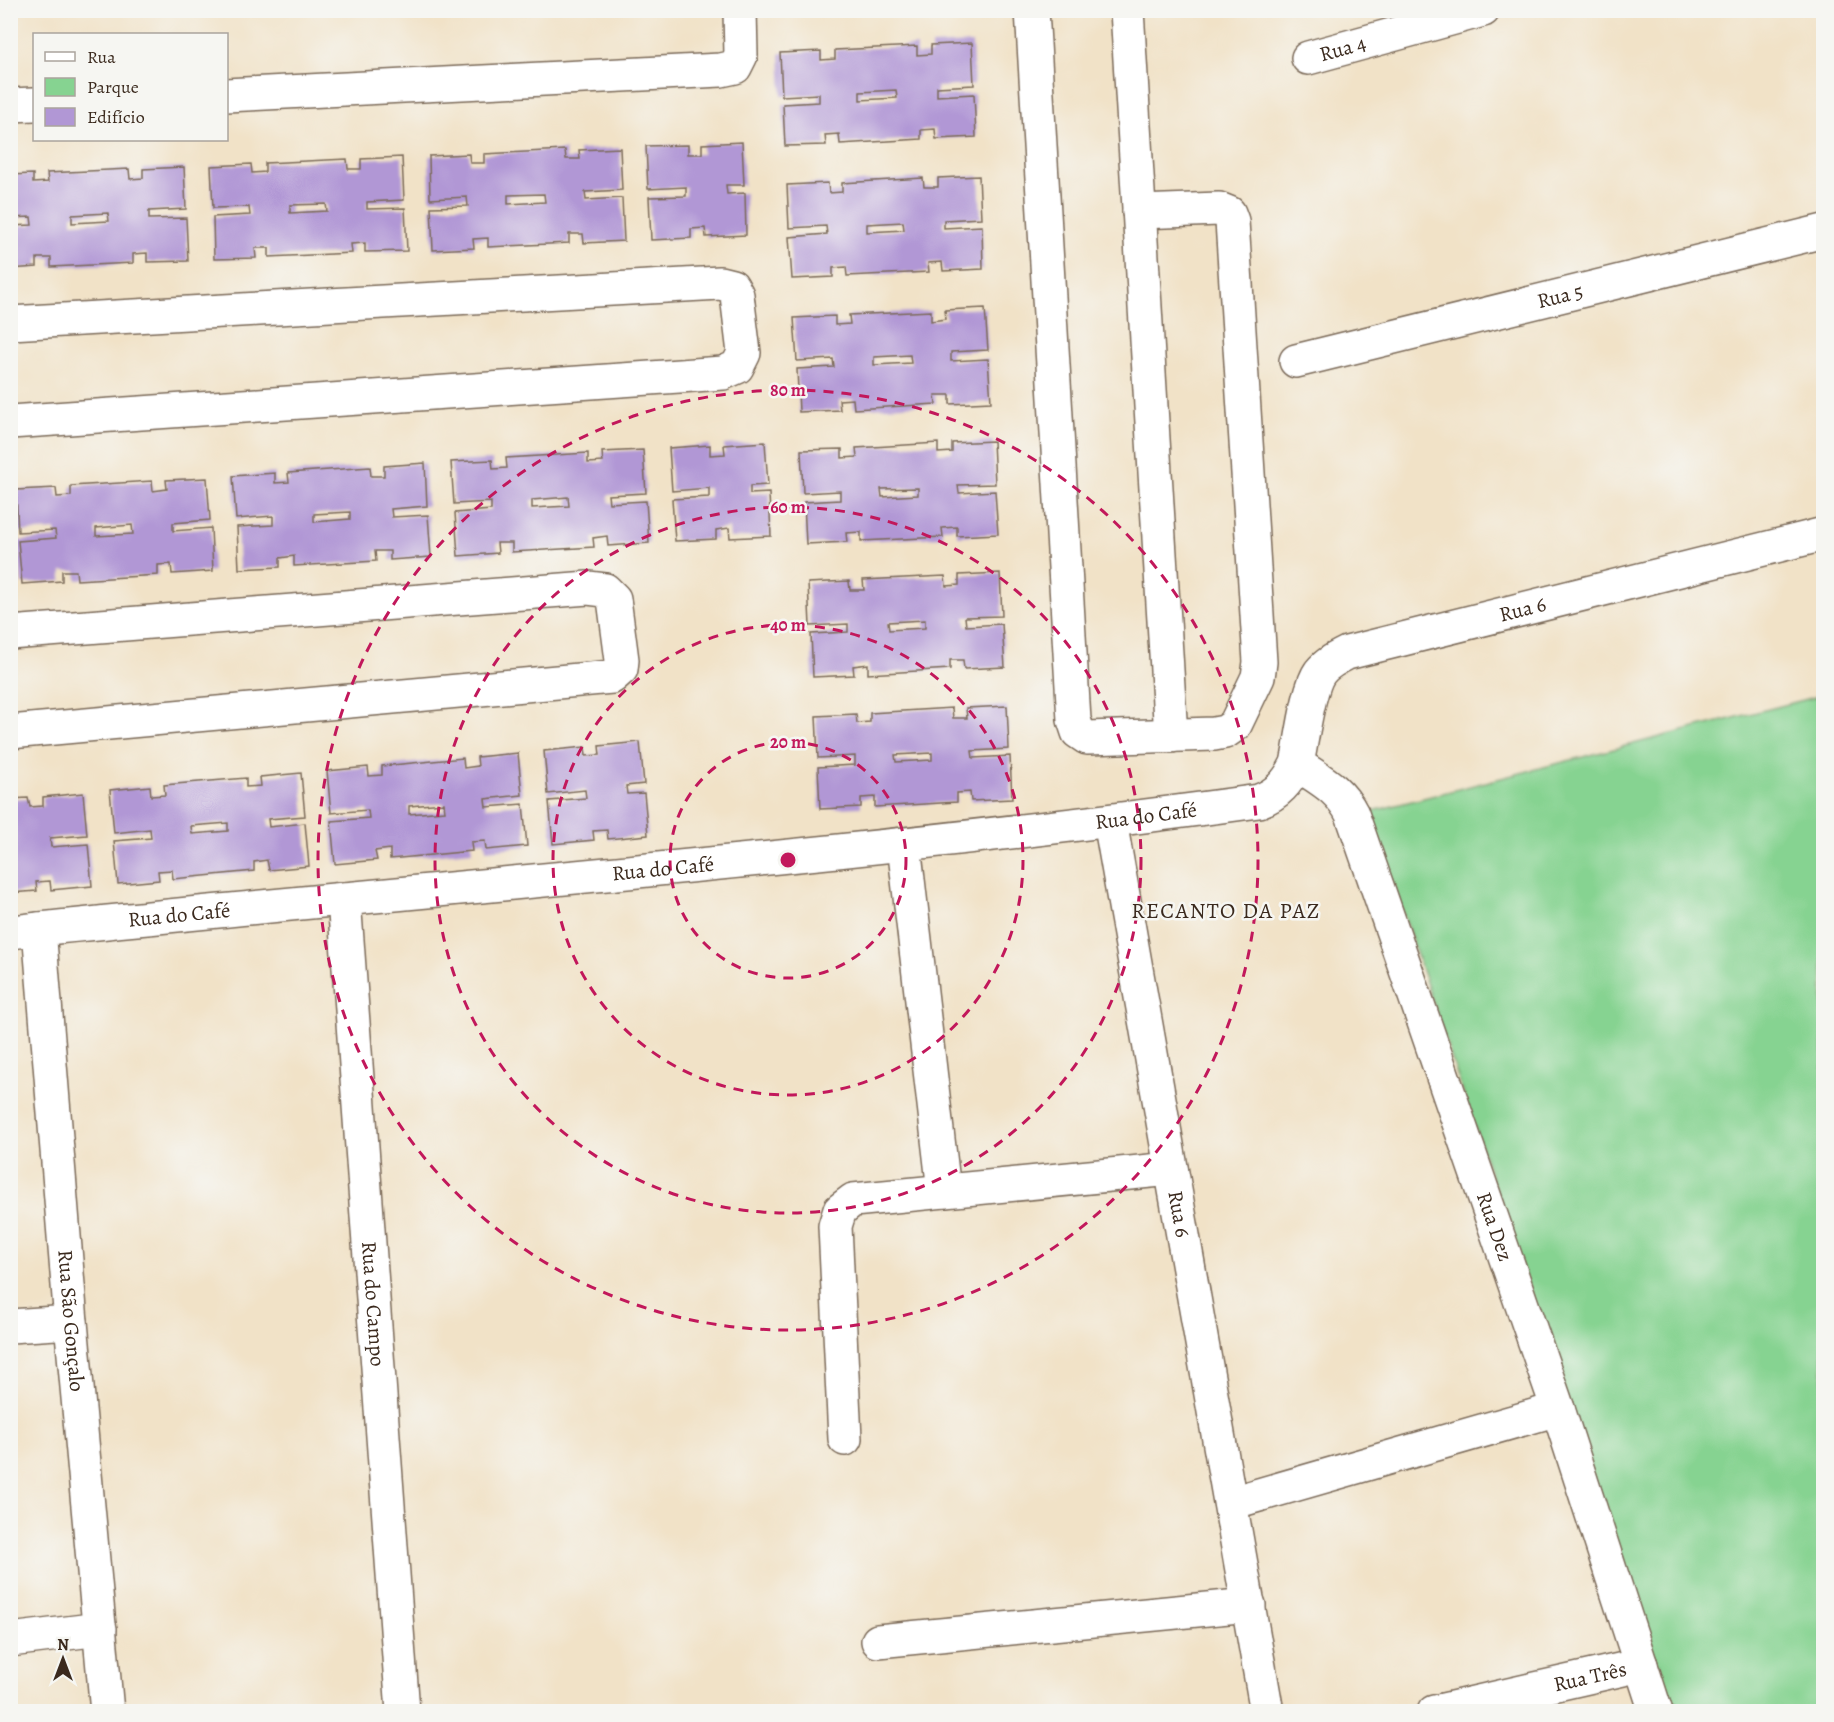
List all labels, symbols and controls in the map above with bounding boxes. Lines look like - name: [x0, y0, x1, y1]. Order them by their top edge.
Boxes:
- street label: Rua 4: [1316, 29, 1369, 68]
- legend: [33, 33, 228, 141]
- text: Rua: [87, 45, 116, 69]
- text: Parque: [87, 75, 139, 99]
- text: Edifício: [87, 105, 145, 129]
- street label: Rua 5: [1534, 277, 1586, 315]
- text: 80 m: [770, 378, 806, 402]
- text: 60 m: [770, 495, 806, 519]
- street label: Rua 6: [1496, 590, 1549, 628]
- text: 40 m: [770, 613, 806, 637]
- text: 20 m: [770, 730, 806, 754]
- street label: Rua do Café: [1094, 795, 1199, 836]
- street label: Rua do Café: [611, 850, 715, 888]
- centre of rings: [778, 850, 798, 870]
- street label: Rua do Café: [127, 896, 231, 934]
- district label: RECANTO DA PAZ: [1131, 896, 1321, 926]
- street label: Rua 6: [1161, 1188, 1197, 1240]
- street label: Rua Dez: [1470, 1188, 1520, 1265]
- street label: Rua do Campo: [355, 1240, 392, 1368]
- street label: Rua São Gonçalo: [51, 1249, 91, 1393]
- north arrow: [33, 1629, 93, 1689]
- text: N: [57, 1634, 69, 1656]
- street label: Rua Três: [1551, 1655, 1629, 1698]

